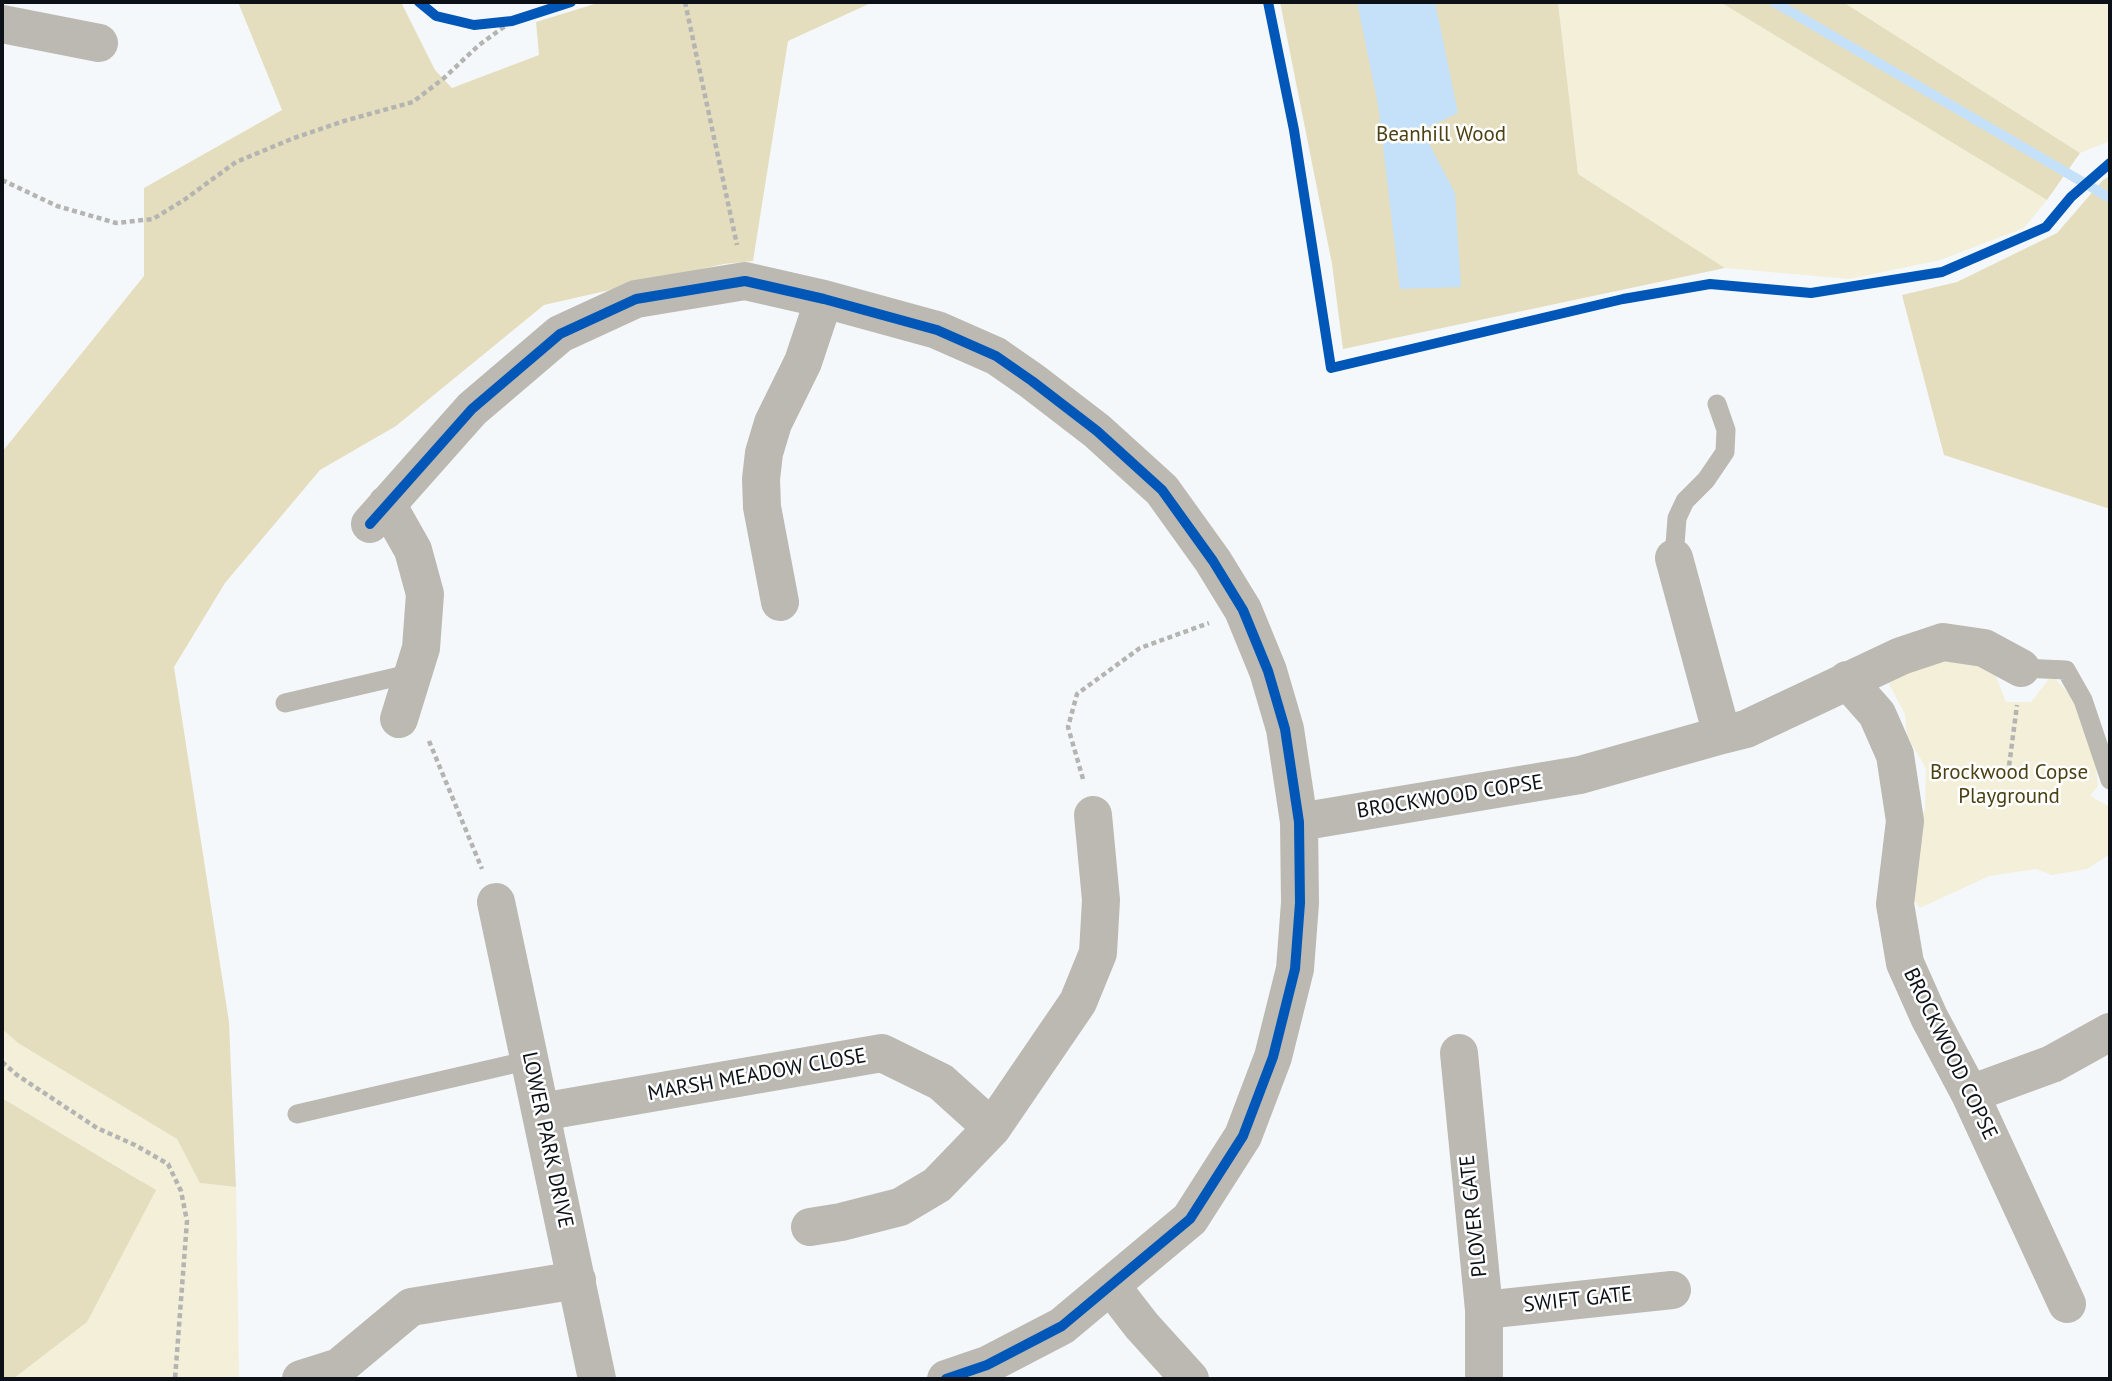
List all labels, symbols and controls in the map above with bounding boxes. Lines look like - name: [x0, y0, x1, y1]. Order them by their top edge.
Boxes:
- park label: Beanhill Wood: [1376, 122, 1506, 148]
- park label: Brockwood Copse Playground: [1930, 760, 2088, 810]
- street label: BROCKWOOD COPSE: [1355, 770, 1545, 824]
- street label: BROCKWOOD COPSE: [1897, 964, 2003, 1144]
- street label: MARSH MEADOW CLOSE: [646, 1043, 868, 1107]
- street label: LOWER PARK DRIVE: [516, 1050, 578, 1230]
- street label: PLOVER GATE: [1455, 1154, 1493, 1278]
- street label: SWIFT GATE: [1522, 1282, 1634, 1318]

